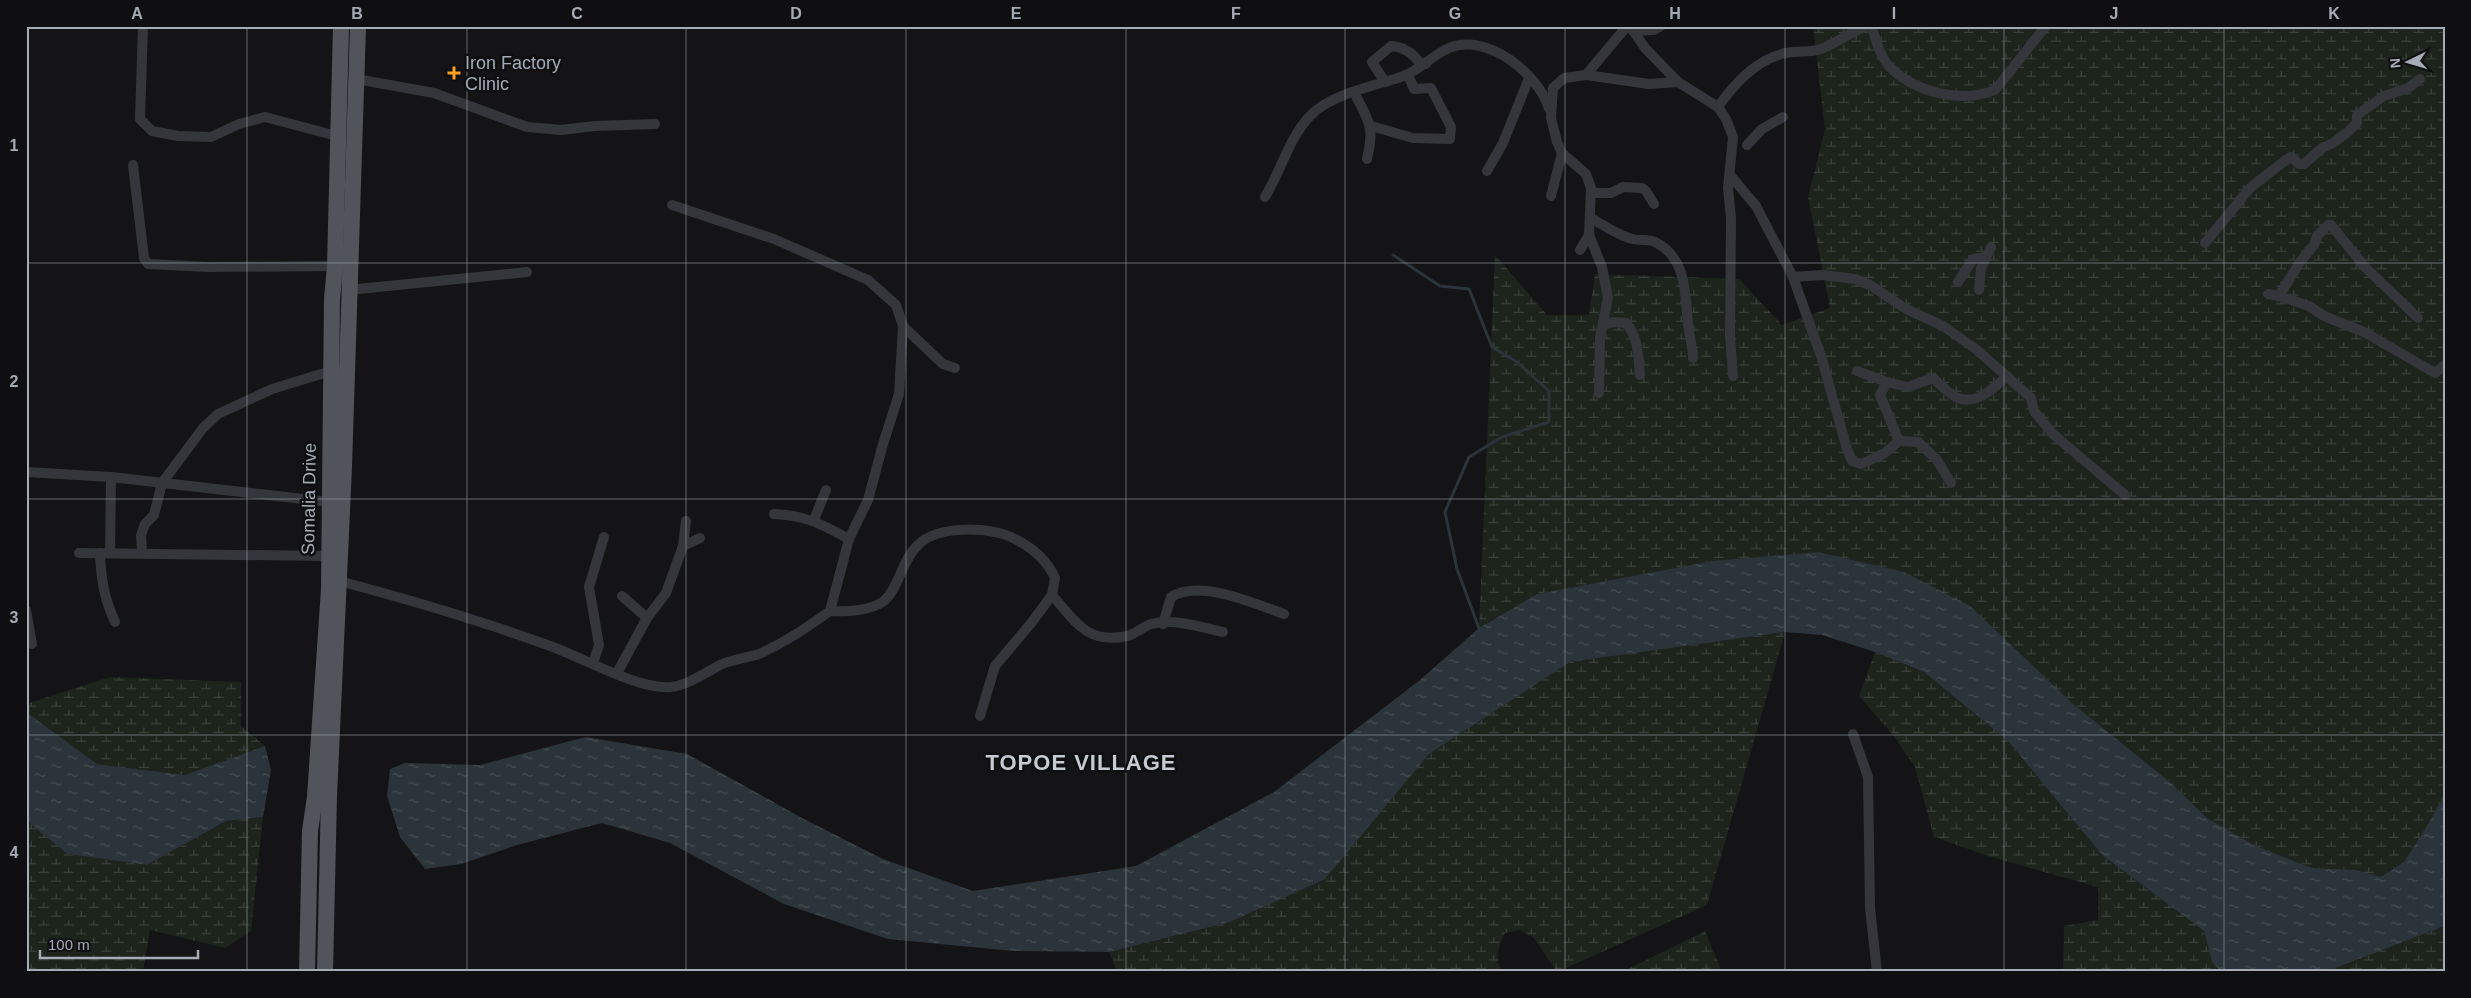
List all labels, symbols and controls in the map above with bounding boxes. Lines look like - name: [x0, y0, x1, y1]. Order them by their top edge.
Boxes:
- text: A: [131, 5, 143, 22]
- text: B: [351, 5, 363, 22]
- text: C: [571, 5, 583, 22]
- text: D: [790, 5, 802, 22]
- text: E: [1011, 5, 1022, 22]
- text: F: [1231, 5, 1241, 22]
- text: G: [1449, 5, 1461, 22]
- text: H: [1669, 5, 1681, 22]
- text: I: [1892, 5, 1896, 22]
- text: J: [2110, 5, 2118, 22]
- text: K: [2328, 5, 2340, 22]
- north arrow: [2384, 38, 2434, 88]
- place label: Iron Factory Clinic: [465, 53, 561, 94]
- text: N: [2387, 57, 2403, 69]
- marker: Iron Factory Clinic: [447, 66, 461, 80]
- text: 1: [10, 137, 19, 154]
- text: 2: [10, 373, 19, 390]
- street label: Somalia Drive: [298, 443, 320, 555]
- text: 3: [10, 609, 19, 626]
- district label: TOPOE VILLAGE: [985, 750, 1177, 775]
- text: 4: [10, 844, 19, 861]
- scale bar: [40, 928, 198, 960]
- text: 100 m: [48, 936, 90, 953]

